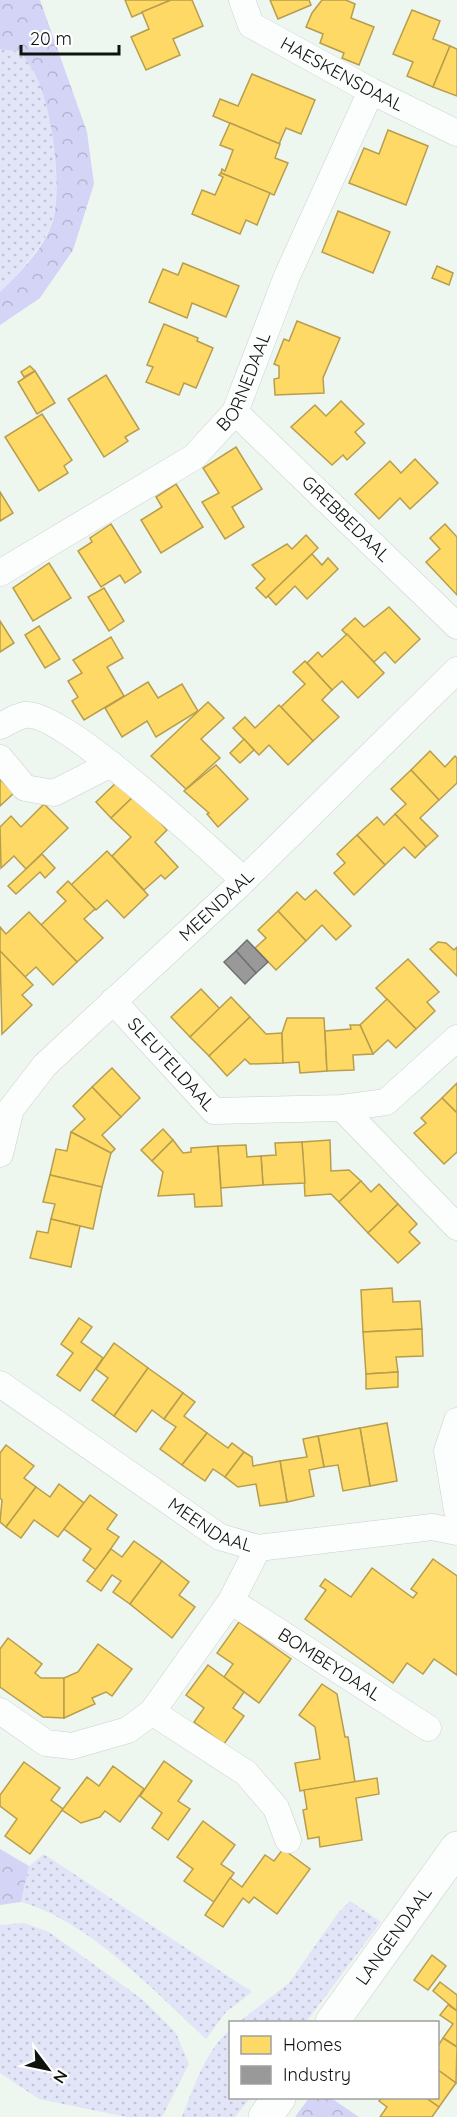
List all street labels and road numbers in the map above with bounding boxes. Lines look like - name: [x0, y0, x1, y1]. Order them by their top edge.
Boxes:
- street label: HAESKENSDAAL: [277, 31, 408, 116]
- street label: BORNEDAAL: [211, 328, 276, 436]
- street label: GREBBEDAAL: [297, 471, 396, 567]
- street label: MEENDAAL: [174, 865, 259, 946]
- street label: SLEUTELDAAL: [123, 1012, 221, 1116]
- street label: MEENDAAL: [164, 1492, 256, 1557]
- street label: BOMBEYDAAL: [274, 1622, 386, 1706]
- street label: LANGENDAAL: [350, 1881, 437, 1989]

